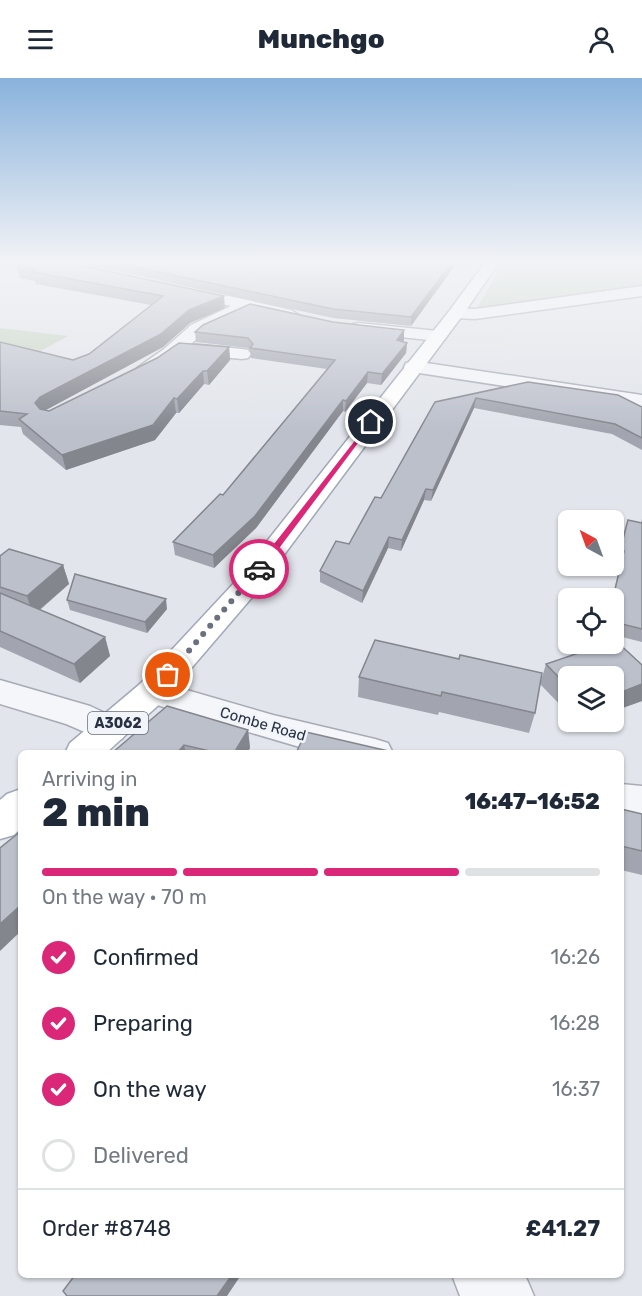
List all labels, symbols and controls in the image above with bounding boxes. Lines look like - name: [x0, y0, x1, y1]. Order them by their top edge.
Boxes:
- icon: menu: [24, 23, 57, 56]
- text: Munchgo: [257, 23, 385, 55]
- icon: person: [585, 23, 618, 56]
- pin: [345, 396, 396, 447]
- icon: home: [354, 405, 387, 438]
- north arrow: [558, 510, 624, 576]
- map controls: [558, 510, 624, 732]
- courier: [229, 539, 289, 599]
- icon: car: [243, 553, 276, 586]
- button: locate: [558, 588, 624, 654]
- pin: [142, 649, 193, 700]
- icon: bag: [151, 658, 184, 691]
- button: layers: [558, 666, 624, 732]
- street label: Combe Road: [218, 703, 308, 745]
- road number: A3062: [88, 712, 148, 734]
- text: Arriving in: [42, 767, 137, 791]
- text: 16:47–16:52: [465, 788, 600, 815]
- text: 2 min: [42, 790, 150, 836]
- text: On the way · 70 m: [42, 885, 207, 909]
- icon: check: [42, 941, 75, 974]
- text: Confirmed: [93, 944, 199, 971]
- text: 16:26: [550, 945, 600, 969]
- icon: check: [42, 1007, 75, 1040]
- text: Preparing: [93, 1010, 193, 1037]
- text: 16:28: [550, 1011, 600, 1035]
- icon: check: [42, 1073, 75, 1106]
- text: On the way: [93, 1076, 207, 1103]
- text: 16:37: [552, 1077, 600, 1101]
- text: Delivered: [93, 1142, 189, 1169]
- text: Order #8748: [42, 1215, 171, 1242]
- text: £41.27: [526, 1215, 600, 1242]

